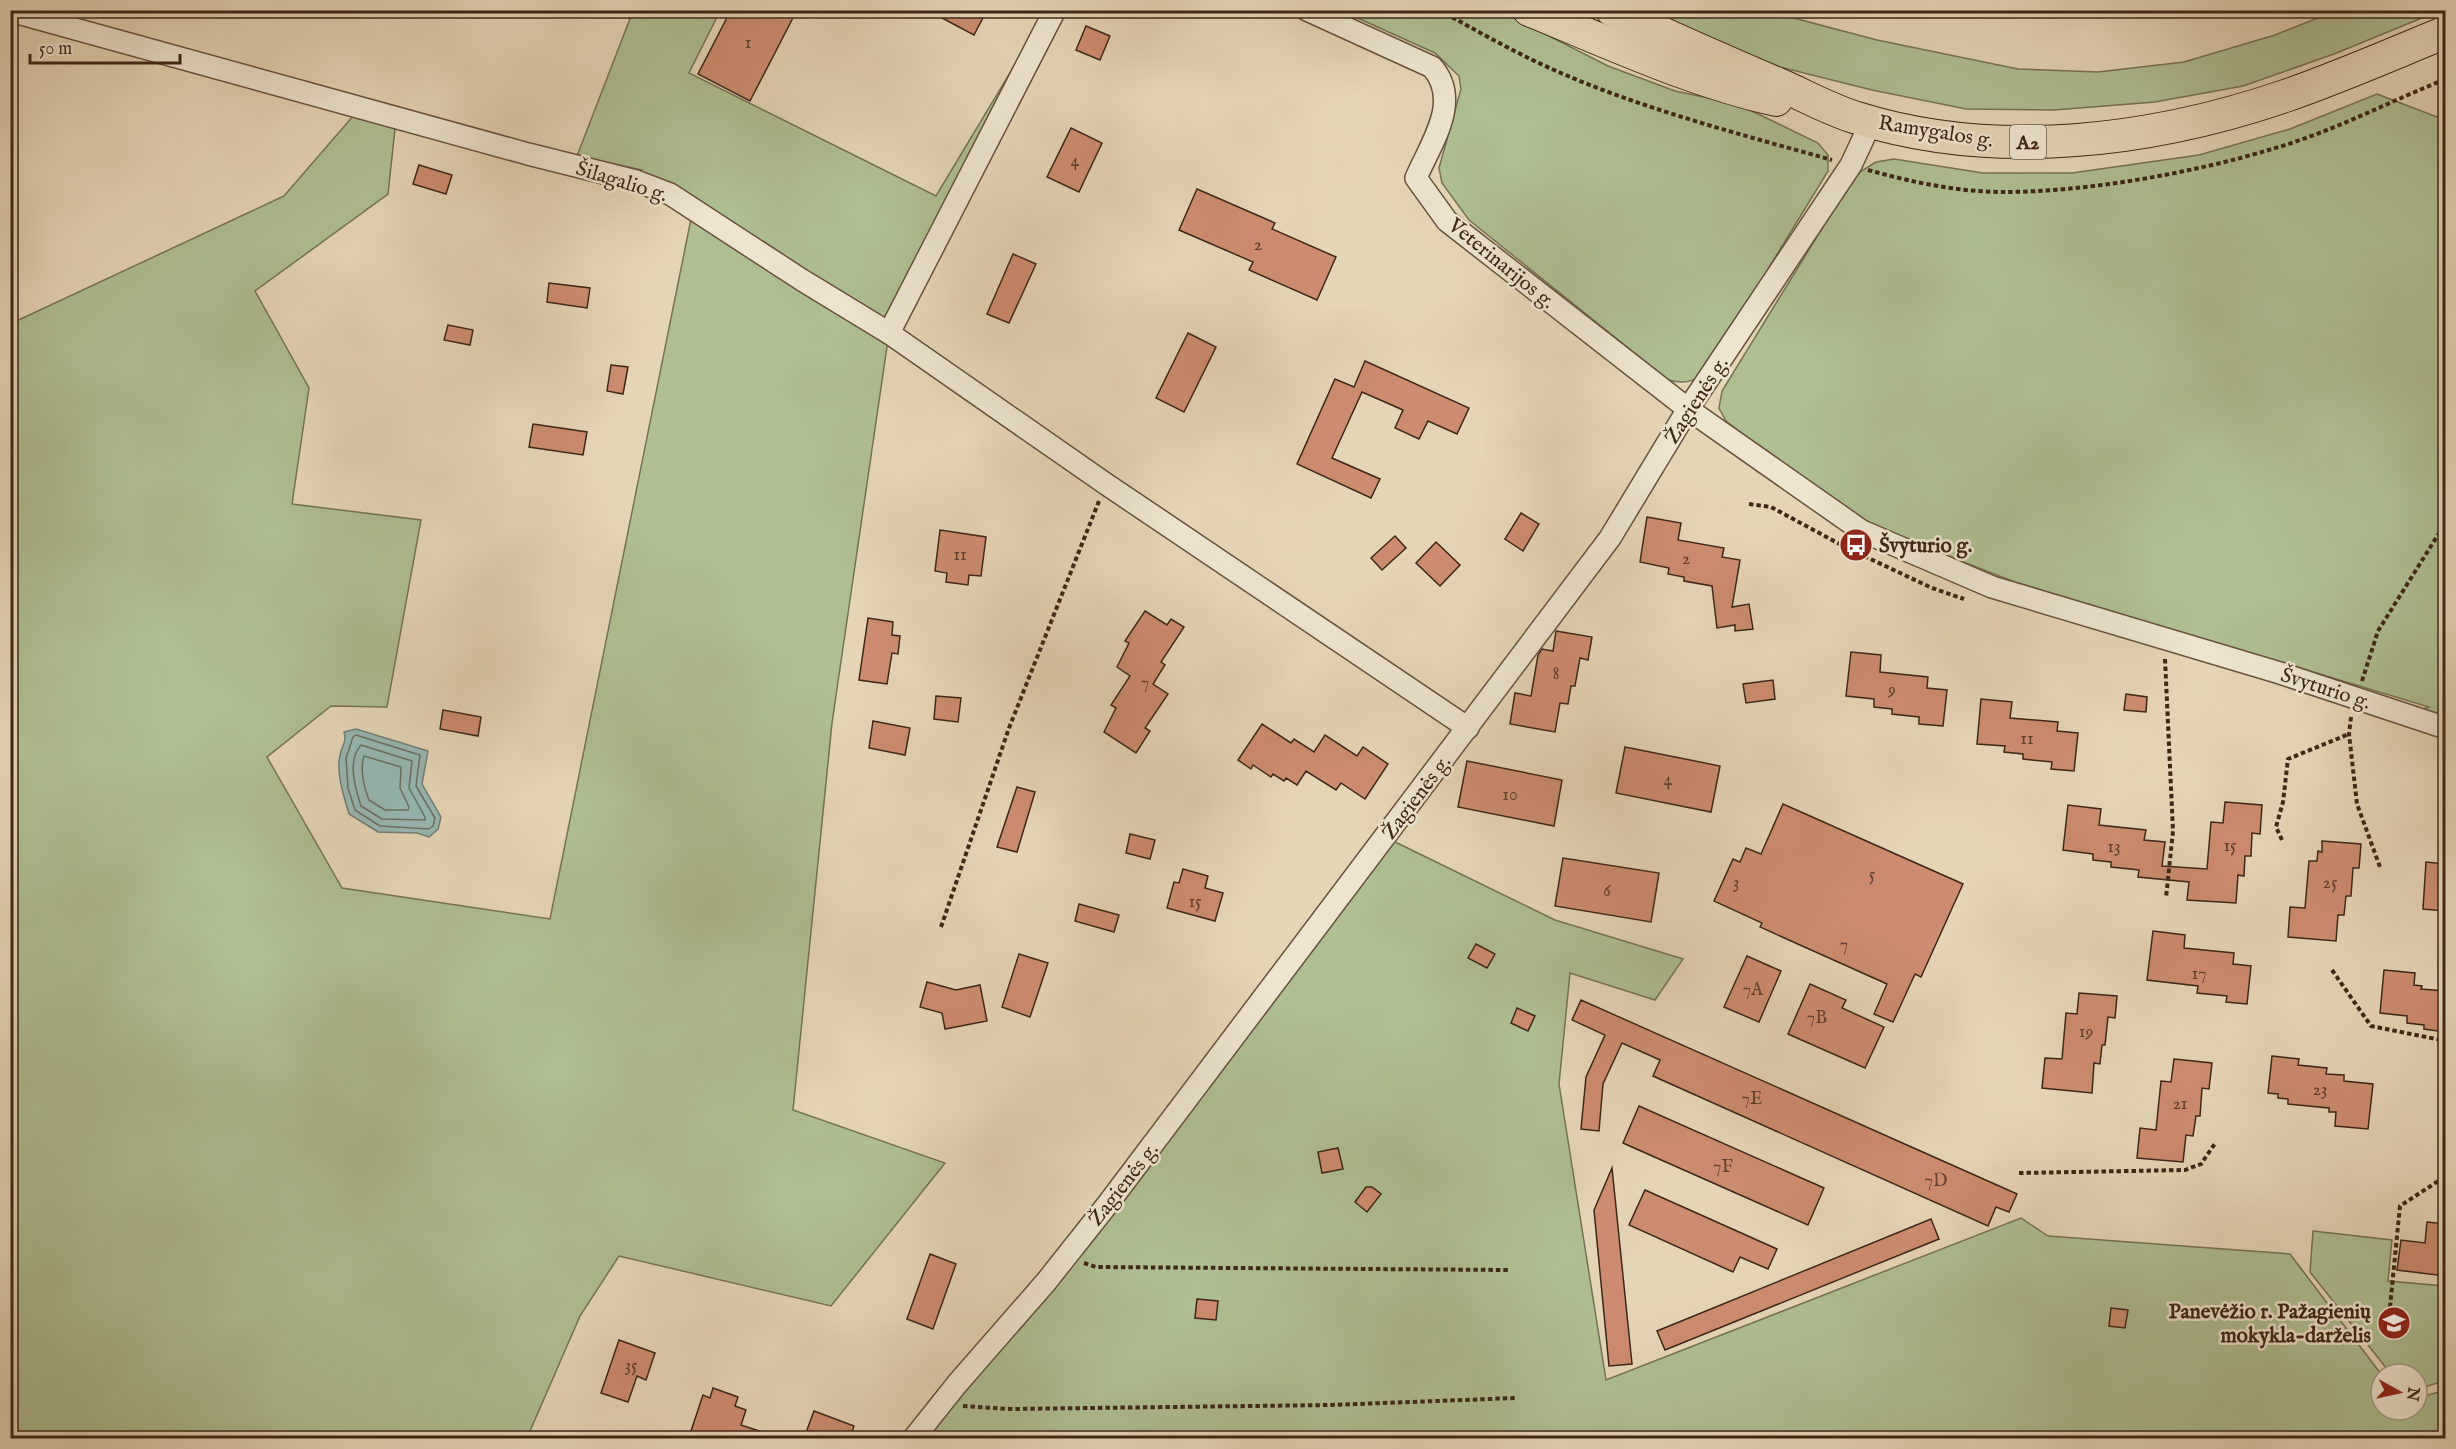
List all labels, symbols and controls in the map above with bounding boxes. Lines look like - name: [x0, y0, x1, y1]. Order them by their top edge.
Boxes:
- scale bar: [30, 27, 180, 65]
- house number: 1: [745, 32, 751, 55]
- text: 50 m: [39, 38, 72, 61]
- street label: Ramygalos g.: [1876, 110, 1995, 155]
- road number: A2: [2010, 125, 2046, 159]
- house number: 4: [1071, 150, 1080, 173]
- street label: Šilagalio g.: [572, 155, 671, 209]
- street label: Veterinarijos g.: [1441, 212, 1560, 316]
- house number: 2: [1254, 234, 1262, 257]
- street label: Žagienės g.: [1659, 352, 1736, 450]
- bus stop icon: Švyturio g.: [1838, 527, 1874, 563]
- place label: Švyturio g.: [1879, 532, 1972, 560]
- house number: 11: [953, 544, 967, 567]
- house number: 2: [1682, 548, 1690, 571]
- street label: Švyturio g.: [2277, 661, 2374, 717]
- house number: 8: [1552, 663, 1560, 686]
- house number: 7: [1141, 672, 1149, 695]
- house number: 9: [1887, 679, 1896, 702]
- house number: 11: [2020, 728, 2034, 751]
- street label: Žagienės g.: [1377, 750, 1458, 846]
- house number: 4: [1664, 769, 1673, 792]
- house number: 10: [1502, 784, 1518, 807]
- house number: 15: [2223, 835, 2237, 858]
- house number: 13: [2107, 836, 2121, 859]
- house number: 5: [1869, 864, 1876, 887]
- house number: 3: [1733, 872, 1739, 895]
- house number: 25: [2323, 872, 2338, 895]
- house number: 6: [1603, 880, 1611, 903]
- house number: 15: [1188, 891, 1202, 914]
- house number: 7: [1840, 934, 1848, 957]
- house number: 17: [2191, 963, 2207, 986]
- house number: 7A: [1743, 979, 1764, 1002]
- house number: 7B: [1807, 1007, 1827, 1030]
- house number: 19: [2079, 1021, 2093, 1044]
- house number: 23: [2312, 1079, 2328, 1102]
- house number: 7E: [1742, 1088, 1762, 1111]
- house number: 21: [2172, 1093, 2188, 1116]
- street label: Žagienės g.: [1083, 1138, 1165, 1232]
- house number: 7F: [1713, 1156, 1733, 1179]
- house number: 7D: [1925, 1170, 1947, 1193]
- place label: Panevėžio r. Pažagienių mokykla-darželis: [2169, 1299, 2371, 1350]
- school or university icon: Panevėžio r. Pažagienių mokykla-darželis: [2376, 1305, 2412, 1341]
- house number: 35: [624, 1355, 638, 1378]
- north arrow: [2369, 1362, 2429, 1422]
- text: N: [2401, 1385, 2423, 1402]

